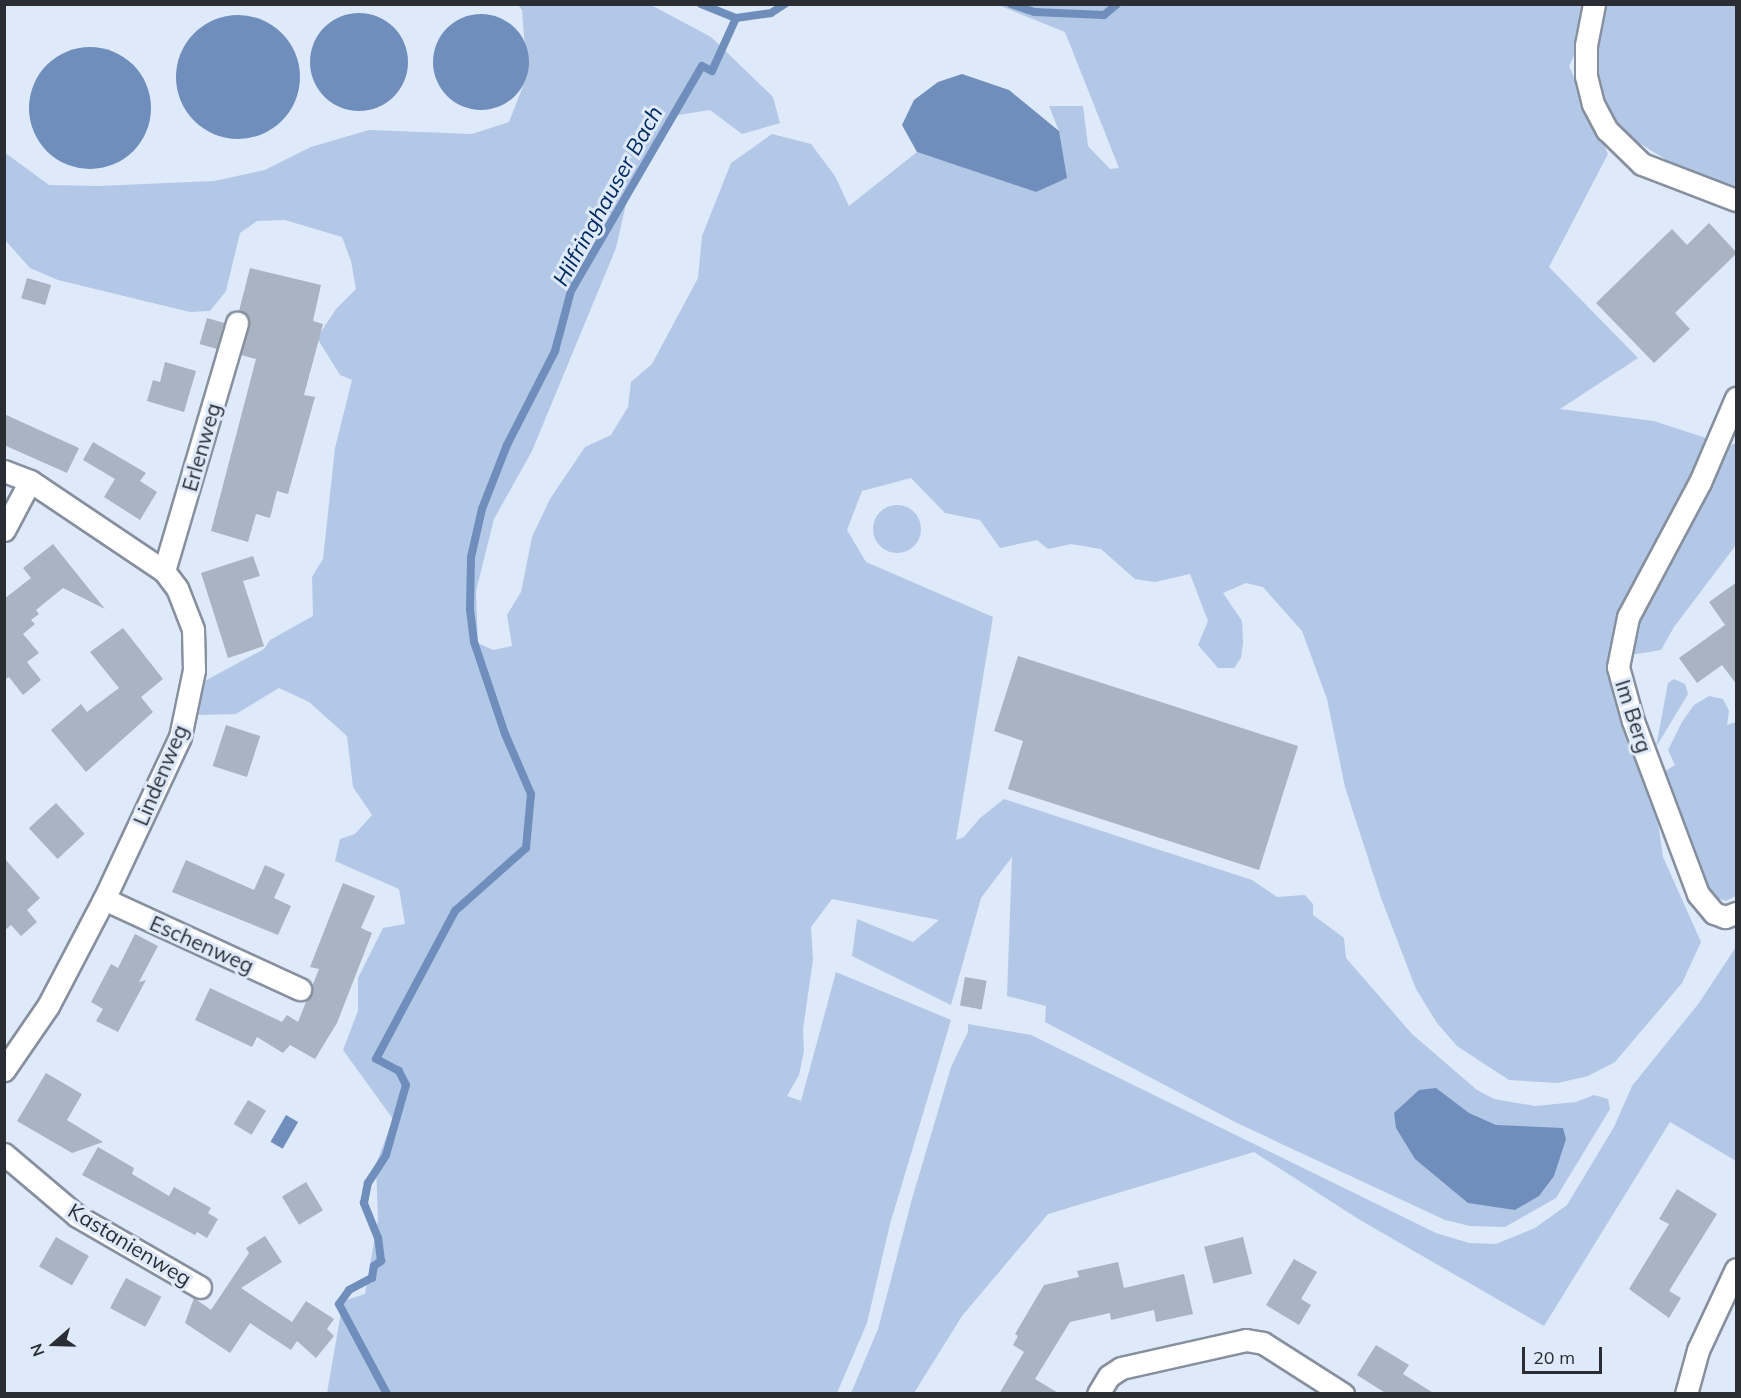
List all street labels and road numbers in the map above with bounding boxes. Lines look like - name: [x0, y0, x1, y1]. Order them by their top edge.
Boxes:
- street label: Erlenweg: [176, 400, 226, 494]
- street label: Im Berg: [1610, 676, 1658, 756]
- street label: Lindenweg: [127, 721, 193, 829]
- street label: Eschenweg: [146, 910, 258, 978]
- street label: Kastanienweg: [64, 1197, 196, 1291]

